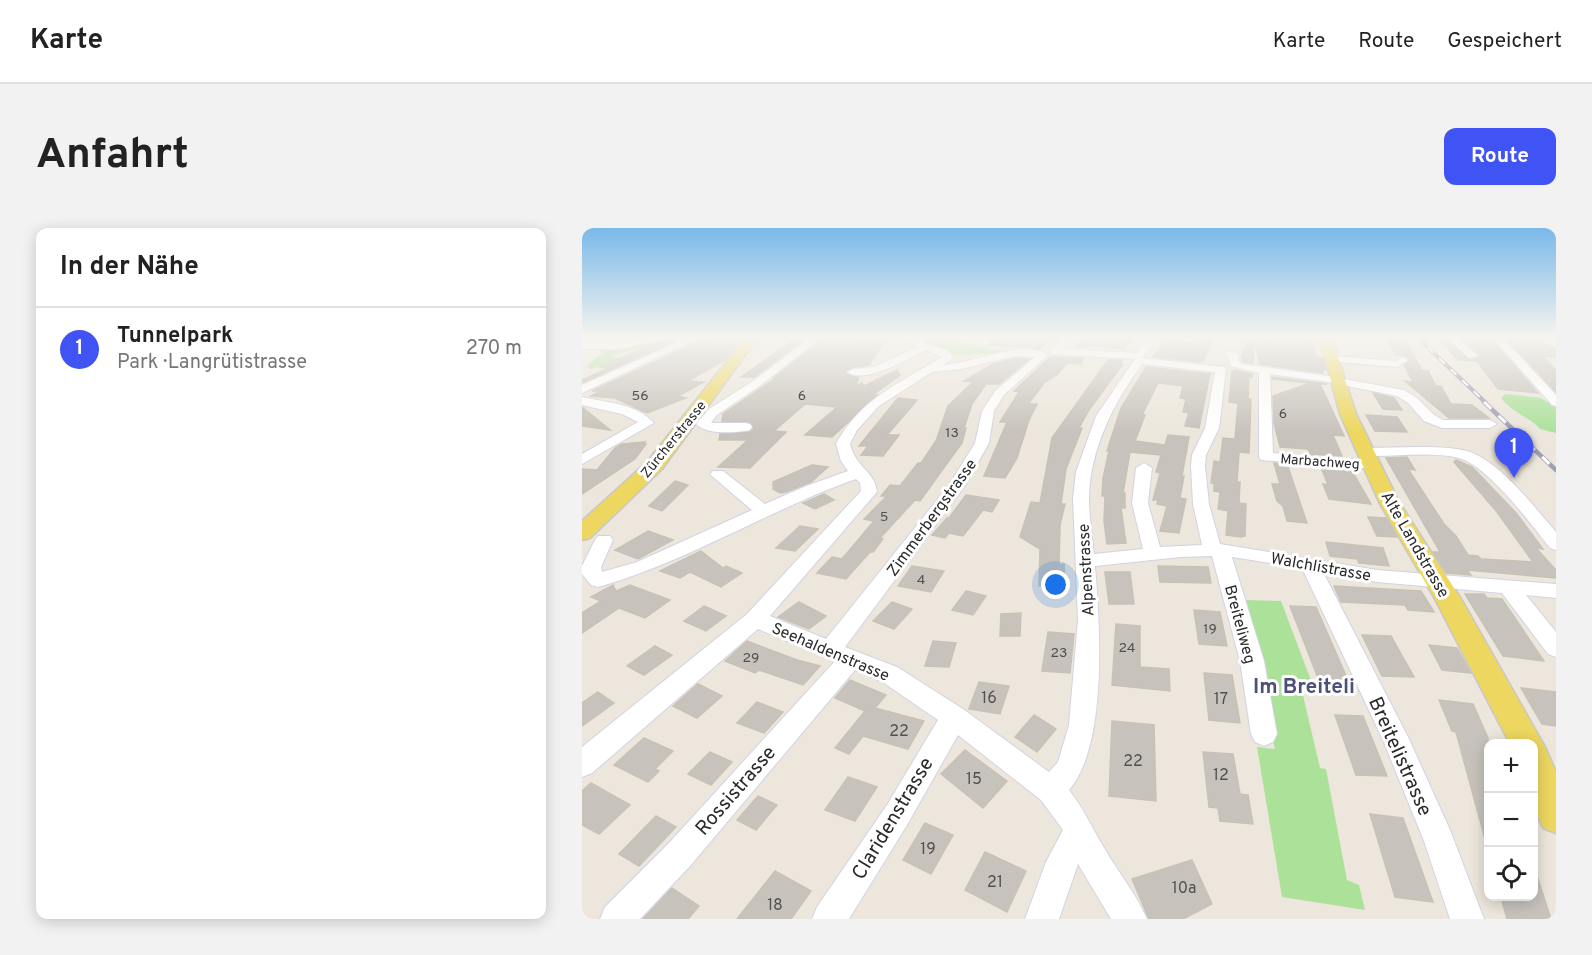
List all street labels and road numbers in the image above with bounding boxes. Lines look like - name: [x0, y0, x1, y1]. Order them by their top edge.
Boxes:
- street label: Zürcherstrasse: [638, 398, 710, 482]
- street label: Marbachweg: [1280, 451, 1360, 474]
- street label: Zimmerbergstrasse: [883, 456, 982, 581]
- street label: Alte Landstrasse: [1376, 488, 1453, 602]
- street label: Alpenstrasse: [1075, 523, 1099, 617]
- street label: Walchlistrasse: [1269, 549, 1372, 587]
- street label: Breiteliweg: [1219, 583, 1259, 666]
- street label: Seehaldenstrasse: [768, 619, 892, 687]
- street label: Breitelistrasse: [1361, 693, 1437, 821]
- street label: Rossistrasse: [690, 741, 783, 842]
- street label: Claridenstrasse: [847, 753, 940, 885]

